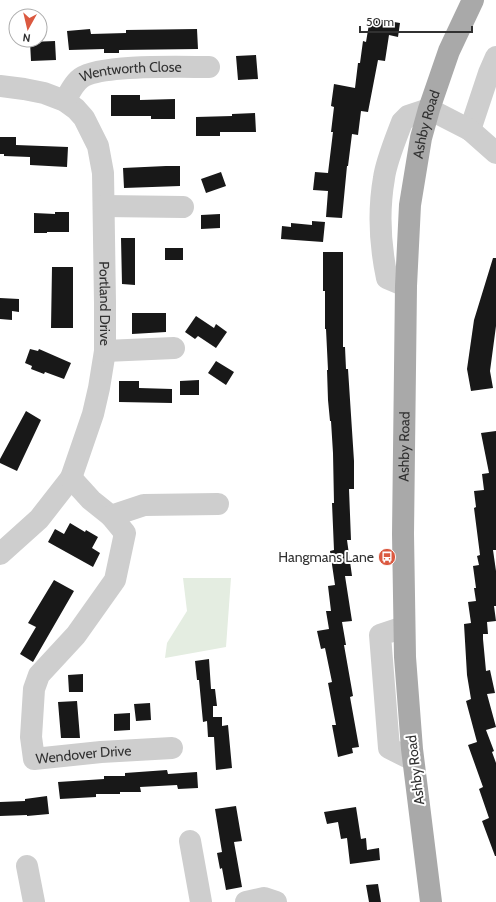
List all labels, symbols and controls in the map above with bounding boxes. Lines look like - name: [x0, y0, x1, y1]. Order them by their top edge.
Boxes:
- north arrow: [8, 8, 48, 48]
- scale bar: [360, 8, 472, 34]
- text: 50 m: [366, 14, 394, 29]
- text: N: [22, 30, 31, 45]
- street label: Wentworth Close: [77, 58, 182, 86]
- street label: Ashby Road: [409, 88, 444, 160]
- street label: Portland Drive: [95, 261, 114, 346]
- street label: Ashby Road: [395, 411, 413, 482]
- bus stop icon: Hangmans Lane: [377, 547, 397, 567]
- place label: Hangmans Lane: [278, 548, 374, 566]
- street label: Ashby Road: [402, 734, 428, 806]
- street label: Wendover Drive: [35, 741, 132, 768]

